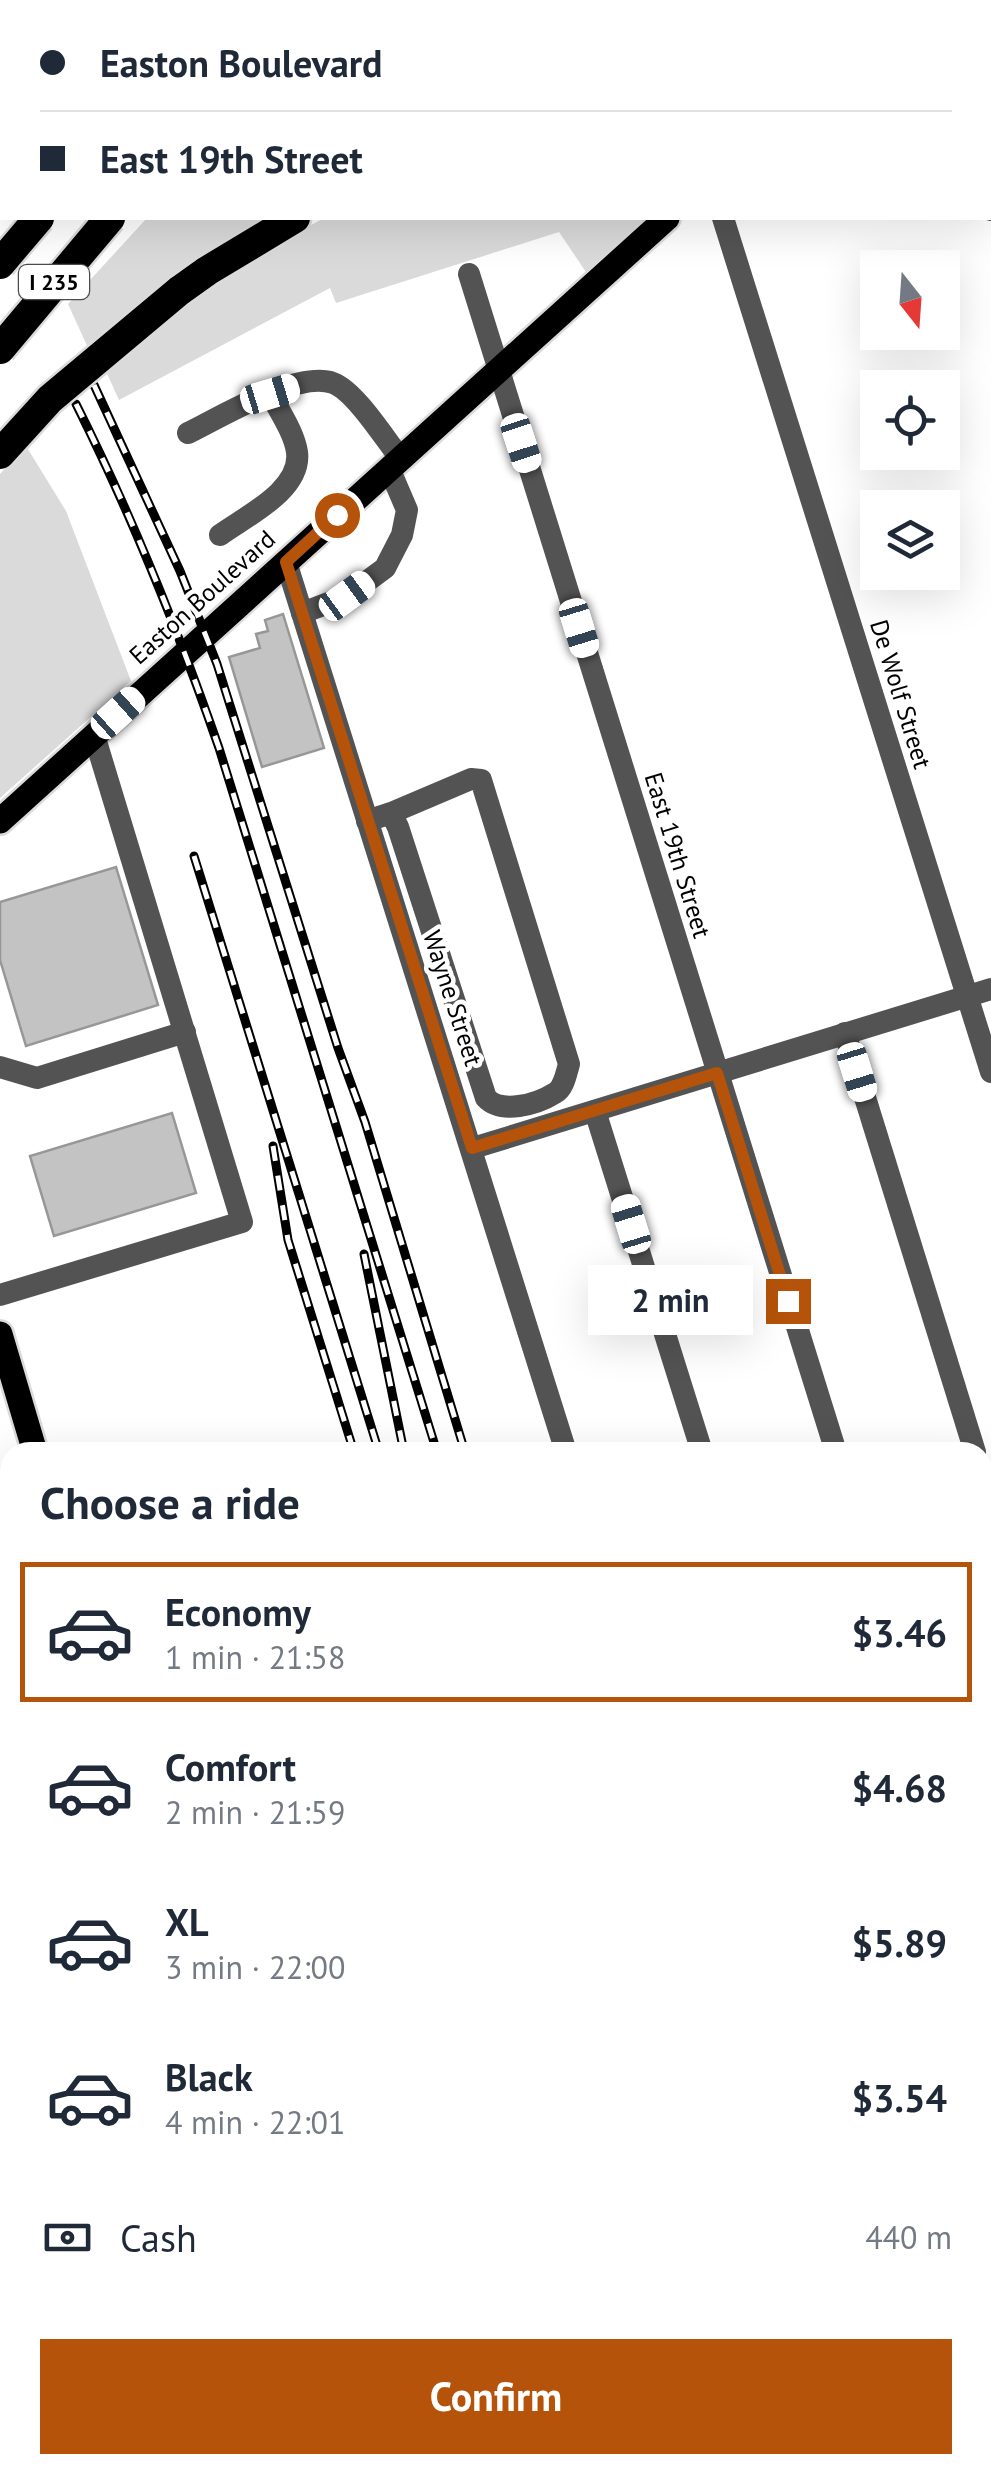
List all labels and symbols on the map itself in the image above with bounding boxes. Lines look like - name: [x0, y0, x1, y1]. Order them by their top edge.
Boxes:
- north arrow: [860, 250, 960, 350]
- road number: I 235: [19, 265, 89, 299]
- car: [237, 371, 303, 417]
- car: [497, 410, 545, 476]
- route start: [315, 493, 360, 538]
- street label: Easton Boulevard: [122, 523, 282, 671]
- car: [314, 566, 380, 626]
- car: [556, 595, 602, 661]
- street label: De Wolf Street: [863, 616, 939, 773]
- car: [86, 682, 150, 744]
- street label: East 19th Street: [638, 768, 719, 942]
- street label: Wayne Street: [416, 926, 490, 1070]
- car: [834, 1039, 880, 1105]
- car: [608, 1191, 654, 1257]
- callout: 2 min: [588, 1266, 753, 1336]
- route end: [766, 1279, 811, 1324]

